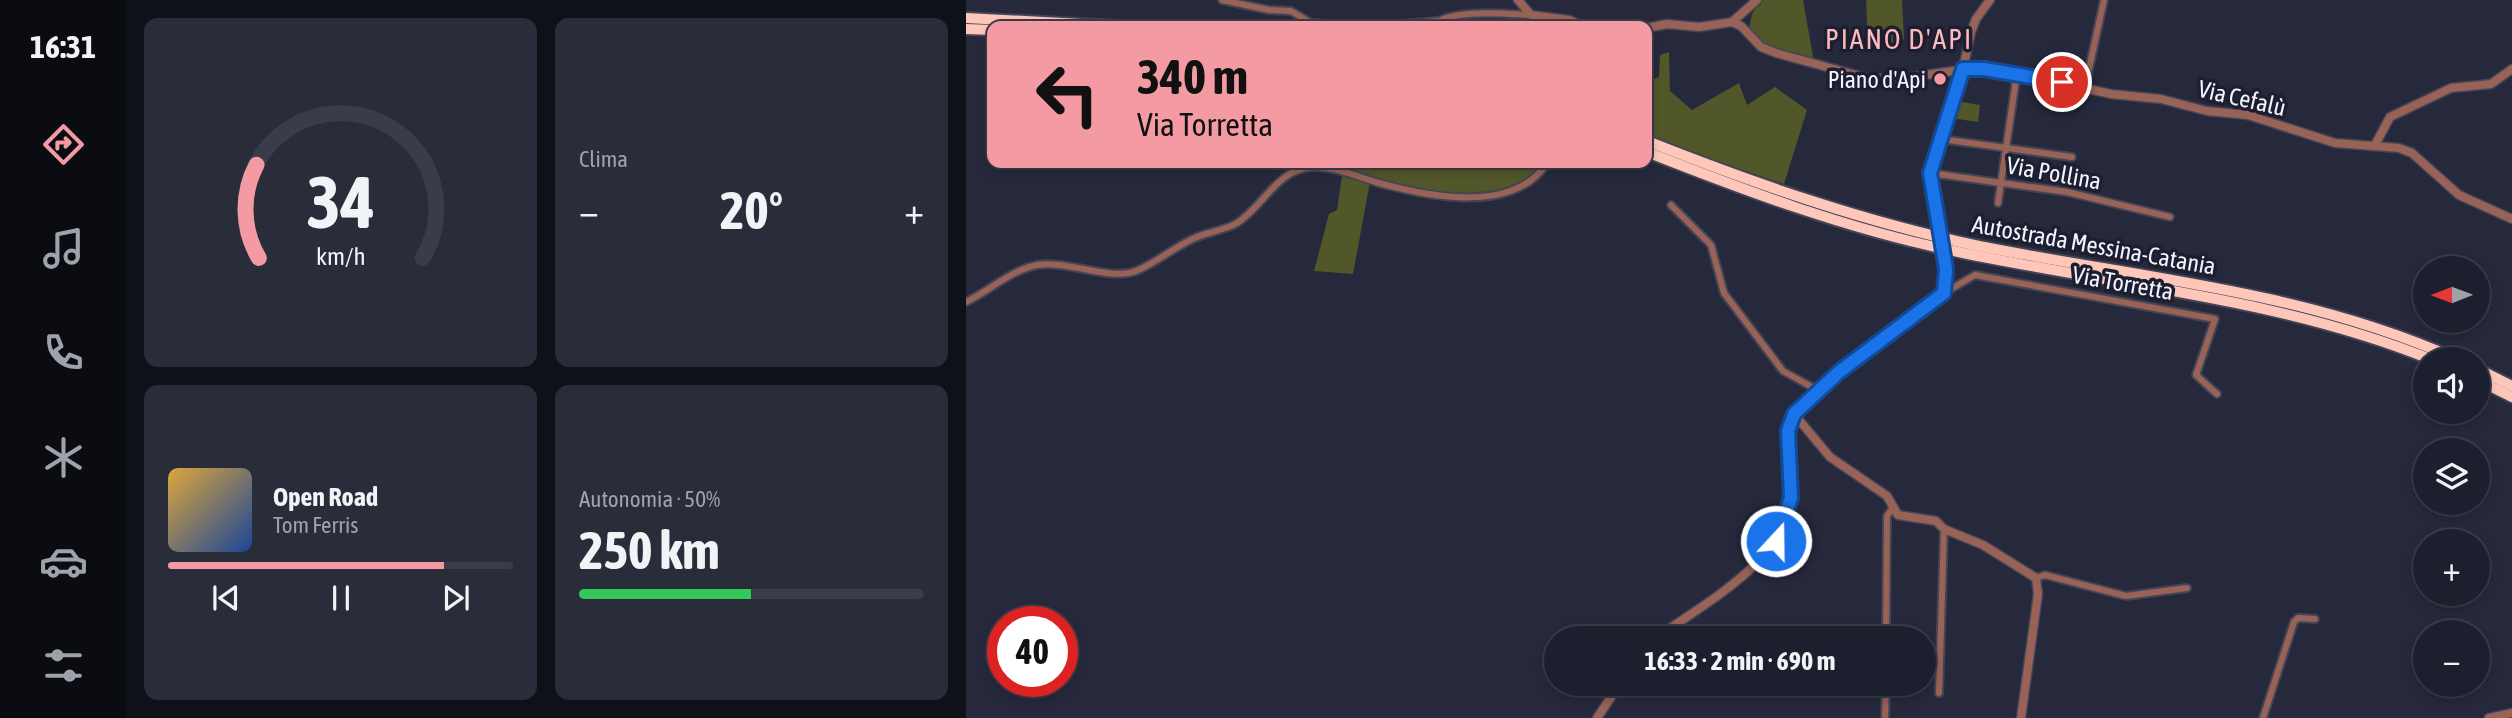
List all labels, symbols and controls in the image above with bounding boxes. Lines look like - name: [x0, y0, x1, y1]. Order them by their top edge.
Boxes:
- district label: PIANO D'API: [1825, 23, 1973, 55]
- text: 16:31: [30, 28, 96, 65]
- text: 340 m: [1137, 48, 1248, 104]
- icon: left: [1022, 49, 1113, 140]
- pin: [2032, 52, 2092, 112]
- icon: arrive: [2043, 63, 2081, 101]
- place label: Piano d'Api: [1828, 66, 1926, 93]
- marker: Piano d'Api: [1932, 71, 1948, 87]
- street label: Via Cefalù: [2196, 75, 2288, 121]
- text: Via Torretta: [1137, 106, 1273, 143]
- icon: directions: [39, 120, 88, 169]
- text: Clima: [579, 146, 628, 172]
- street label: Via Pollina: [2005, 151, 2103, 195]
- text: 34: [306, 161, 375, 244]
- text: 20°: [720, 180, 783, 240]
- text: −: [579, 189, 599, 232]
- text: +: [904, 189, 924, 232]
- street label: Autostrada Messina-Catania: [1970, 210, 2218, 280]
- icon: music: [39, 224, 88, 273]
- text: km/h: [316, 242, 365, 270]
- north arrow: [2413, 256, 2490, 332]
- map controls: [2413, 256, 2490, 697]
- street label: Via Torretta: [2070, 261, 2176, 305]
- icon: phone: [39, 328, 88, 377]
- button: sound: [2413, 347, 2490, 424]
- icon: climate: [39, 433, 88, 482]
- button: layers: [2413, 438, 2490, 515]
- text: Open Road: [273, 482, 378, 512]
- text: Autonomia · 50%: [579, 486, 720, 512]
- position arrow: [1739, 504, 1813, 578]
- text: Tom Ferris: [273, 512, 358, 538]
- text: 250 km: [579, 520, 720, 580]
- button: +: [2413, 529, 2490, 606]
- icon: car: [39, 537, 88, 586]
- icon: previous: [207, 579, 245, 617]
- icon: pause: [322, 579, 360, 617]
- icon: next: [437, 579, 475, 617]
- speed limit sign: 40: [987, 606, 1078, 697]
- button: −: [2413, 620, 2490, 697]
- icon: filters: [39, 641, 88, 690]
- text: 16:33 · 2 min · 690 m: [1645, 646, 1835, 676]

